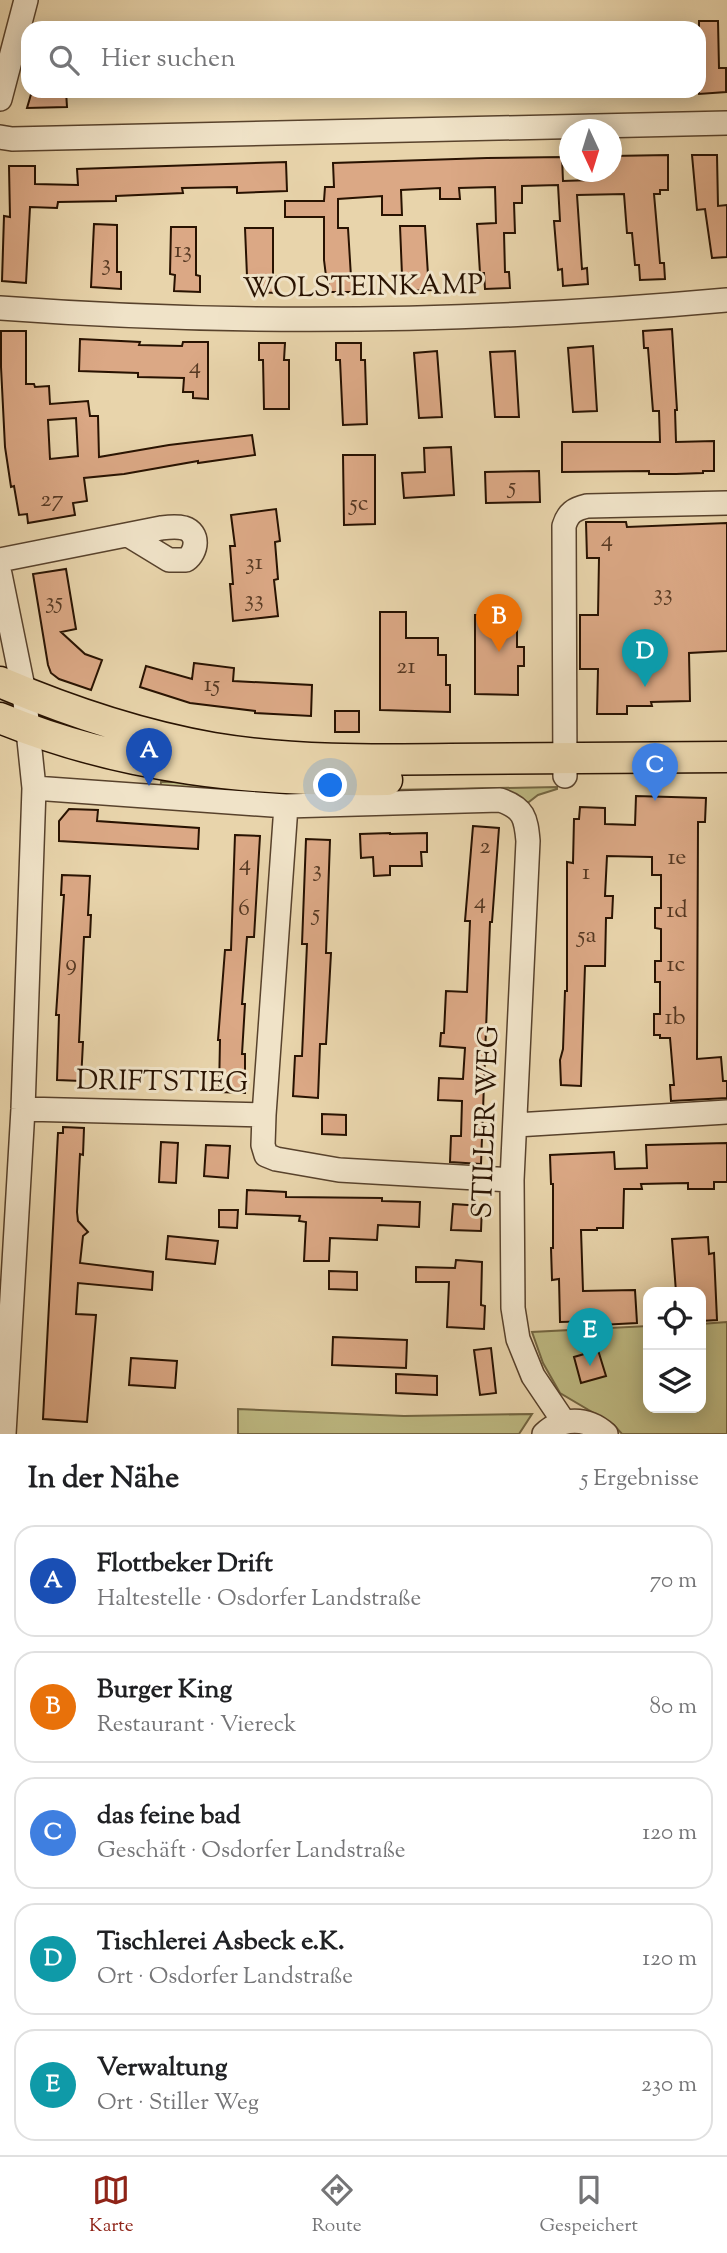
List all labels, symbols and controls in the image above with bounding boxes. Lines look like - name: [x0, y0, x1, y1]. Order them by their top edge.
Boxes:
- search box: [21, 21, 706, 98]
- icon: search: [45, 41, 83, 79]
- text: Hier suchen: [101, 41, 236, 78]
- north arrow: [559, 119, 622, 182]
- house number: 13: [174, 234, 192, 268]
- house number: 3: [101, 247, 111, 281]
- street label: WOLSTEINKAMP: [242, 266, 484, 310]
- house number: 4: [189, 350, 201, 384]
- house number: 5: [506, 470, 516, 504]
- house number: 27: [40, 483, 64, 517]
- house number: 5c: [347, 487, 369, 521]
- house number: 4: [601, 523, 613, 557]
- house number: 31: [245, 546, 263, 580]
- house number: 33: [653, 577, 673, 611]
- house number: 33: [244, 583, 264, 617]
- house number: 35: [45, 585, 63, 619]
- pin: B: [476, 594, 522, 652]
- pin: D: [622, 629, 668, 687]
- house number: 21: [396, 650, 416, 684]
- house number: 15: [204, 668, 220, 702]
- pin: A: [126, 728, 172, 786]
- pin: C: [632, 743, 678, 801]
- your location: [313, 768, 347, 802]
- house number: 2: [479, 830, 491, 864]
- house number: 1e: [667, 841, 687, 875]
- house number: 4: [239, 847, 251, 881]
- house number: 3: [312, 853, 322, 887]
- house number: 1: [582, 856, 590, 890]
- house number: 4: [474, 885, 486, 919]
- house number: 6: [238, 892, 250, 926]
- house number: 1d: [666, 894, 688, 928]
- house number: 5: [310, 897, 320, 931]
- house number: 5a: [575, 919, 597, 953]
- house number: 9: [65, 947, 77, 981]
- house number: 1c: [667, 948, 686, 982]
- house number: 1b: [664, 1001, 686, 1035]
- street label: STILLER WEG: [464, 1025, 510, 1219]
- street label: DRIFTSTIEG: [76, 1062, 248, 1104]
- map controls: [643, 1287, 706, 1413]
- button: locate: [643, 1287, 706, 1350]
- pin: E: [567, 1308, 613, 1366]
- button: layers: [643, 1350, 706, 1413]
- text: In der Nähe: [28, 1458, 179, 1501]
- text: 5 Ergebnisse: [581, 1463, 699, 1496]
- text: Flottbeker Drift: [97, 1546, 273, 1583]
- text: A: [44, 1565, 62, 1598]
- text: 70 m: [650, 1565, 697, 1598]
- text: Haltestelle · Osdorfer Landstraße: [97, 1583, 421, 1616]
- text: Burger King: [97, 1672, 232, 1709]
- text: B: [46, 1691, 60, 1724]
- text: 80 m: [649, 1691, 697, 1724]
- text: Restaurant · Viereck: [97, 1709, 297, 1742]
- text: das feine bad: [97, 1798, 241, 1835]
- text: C: [44, 1817, 62, 1850]
- text: 120 m: [642, 1817, 697, 1850]
- text: Geschäft · Osdorfer Landstraße: [97, 1835, 406, 1868]
- text: Tischlerei Asbeck e.K.: [97, 1924, 344, 1961]
- text: D: [44, 1943, 62, 1976]
- text: 120 m: [642, 1943, 697, 1976]
- text: Ort · Osdorfer Landstraße: [97, 1961, 353, 1994]
- text: Verwaltung: [97, 2050, 227, 2087]
- text: E: [46, 2069, 60, 2102]
- text: 230 m: [641, 2069, 697, 2102]
- text: Ort · Stiller Weg: [97, 2087, 259, 2120]
- tab: Karte: [89, 2171, 134, 2240]
- tab: Route: [312, 2171, 361, 2240]
- tab: Gespeichert: [539, 2171, 638, 2240]

